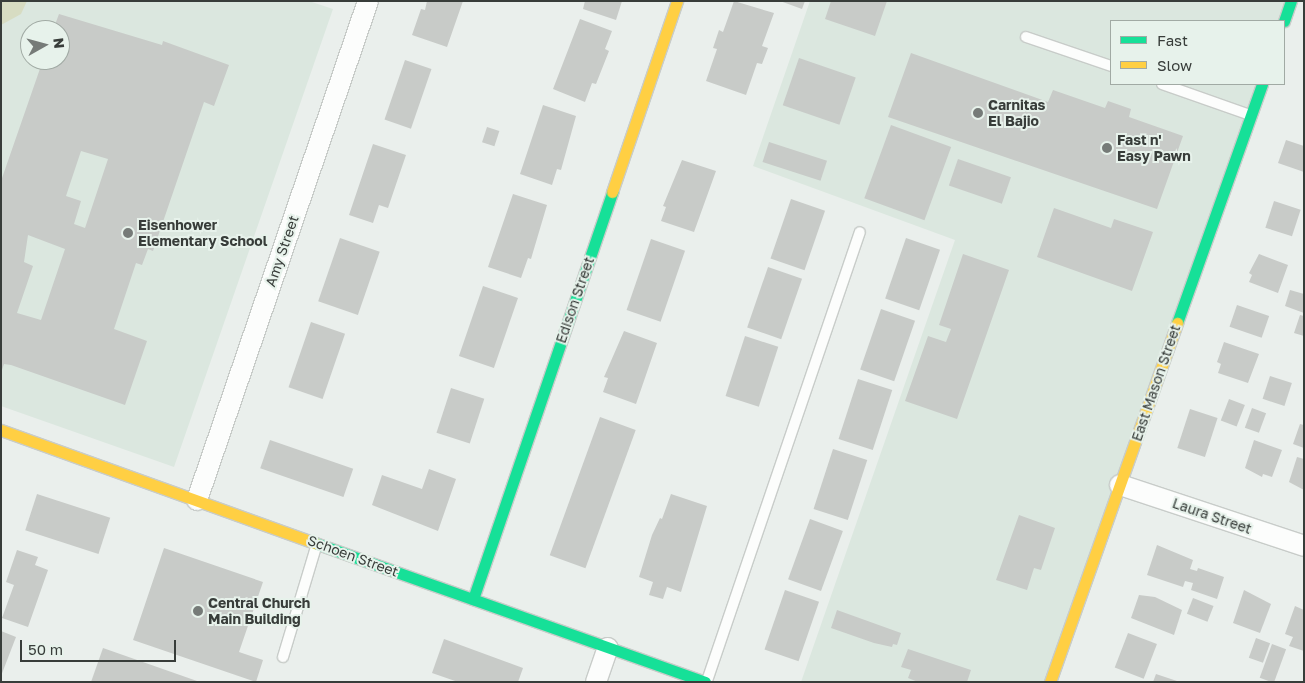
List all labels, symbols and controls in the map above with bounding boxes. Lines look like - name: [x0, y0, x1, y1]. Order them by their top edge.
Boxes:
- north arrow: [20, 20, 70, 70]
- legend: [1110, 20, 1285, 85]
- text: Fast: [1157, 31, 1188, 49]
- text: N: [50, 37, 68, 50]
- text: Slow: [1157, 56, 1192, 74]
- place label: Carnitas El Bajio: [988, 97, 1045, 130]
- marker: Carnitas El Bajio: [972, 107, 984, 119]
- place label: Fast n' Easy Pawn: [1117, 132, 1191, 164]
- marker: Fast n' Easy Pawn: [1101, 142, 1113, 154]
- street label: Amy Street: [262, 213, 302, 289]
- place label: Eisenhower Elementary School: [138, 217, 267, 250]
- marker: Eisenhower Elementary School: [122, 227, 134, 239]
- street label: Edison Street: [552, 255, 598, 345]
- street label: East Mason Street: [1128, 323, 1184, 443]
- street label: Laura Street: [1170, 495, 1254, 537]
- street label: Schoen Street: [305, 532, 401, 580]
- place label: Central Church Main Building: [208, 595, 310, 628]
- marker: Central Church Main Building: [192, 605, 204, 617]
- scale bar: [22, 630, 179, 662]
- text: 50 m: [28, 640, 63, 658]

